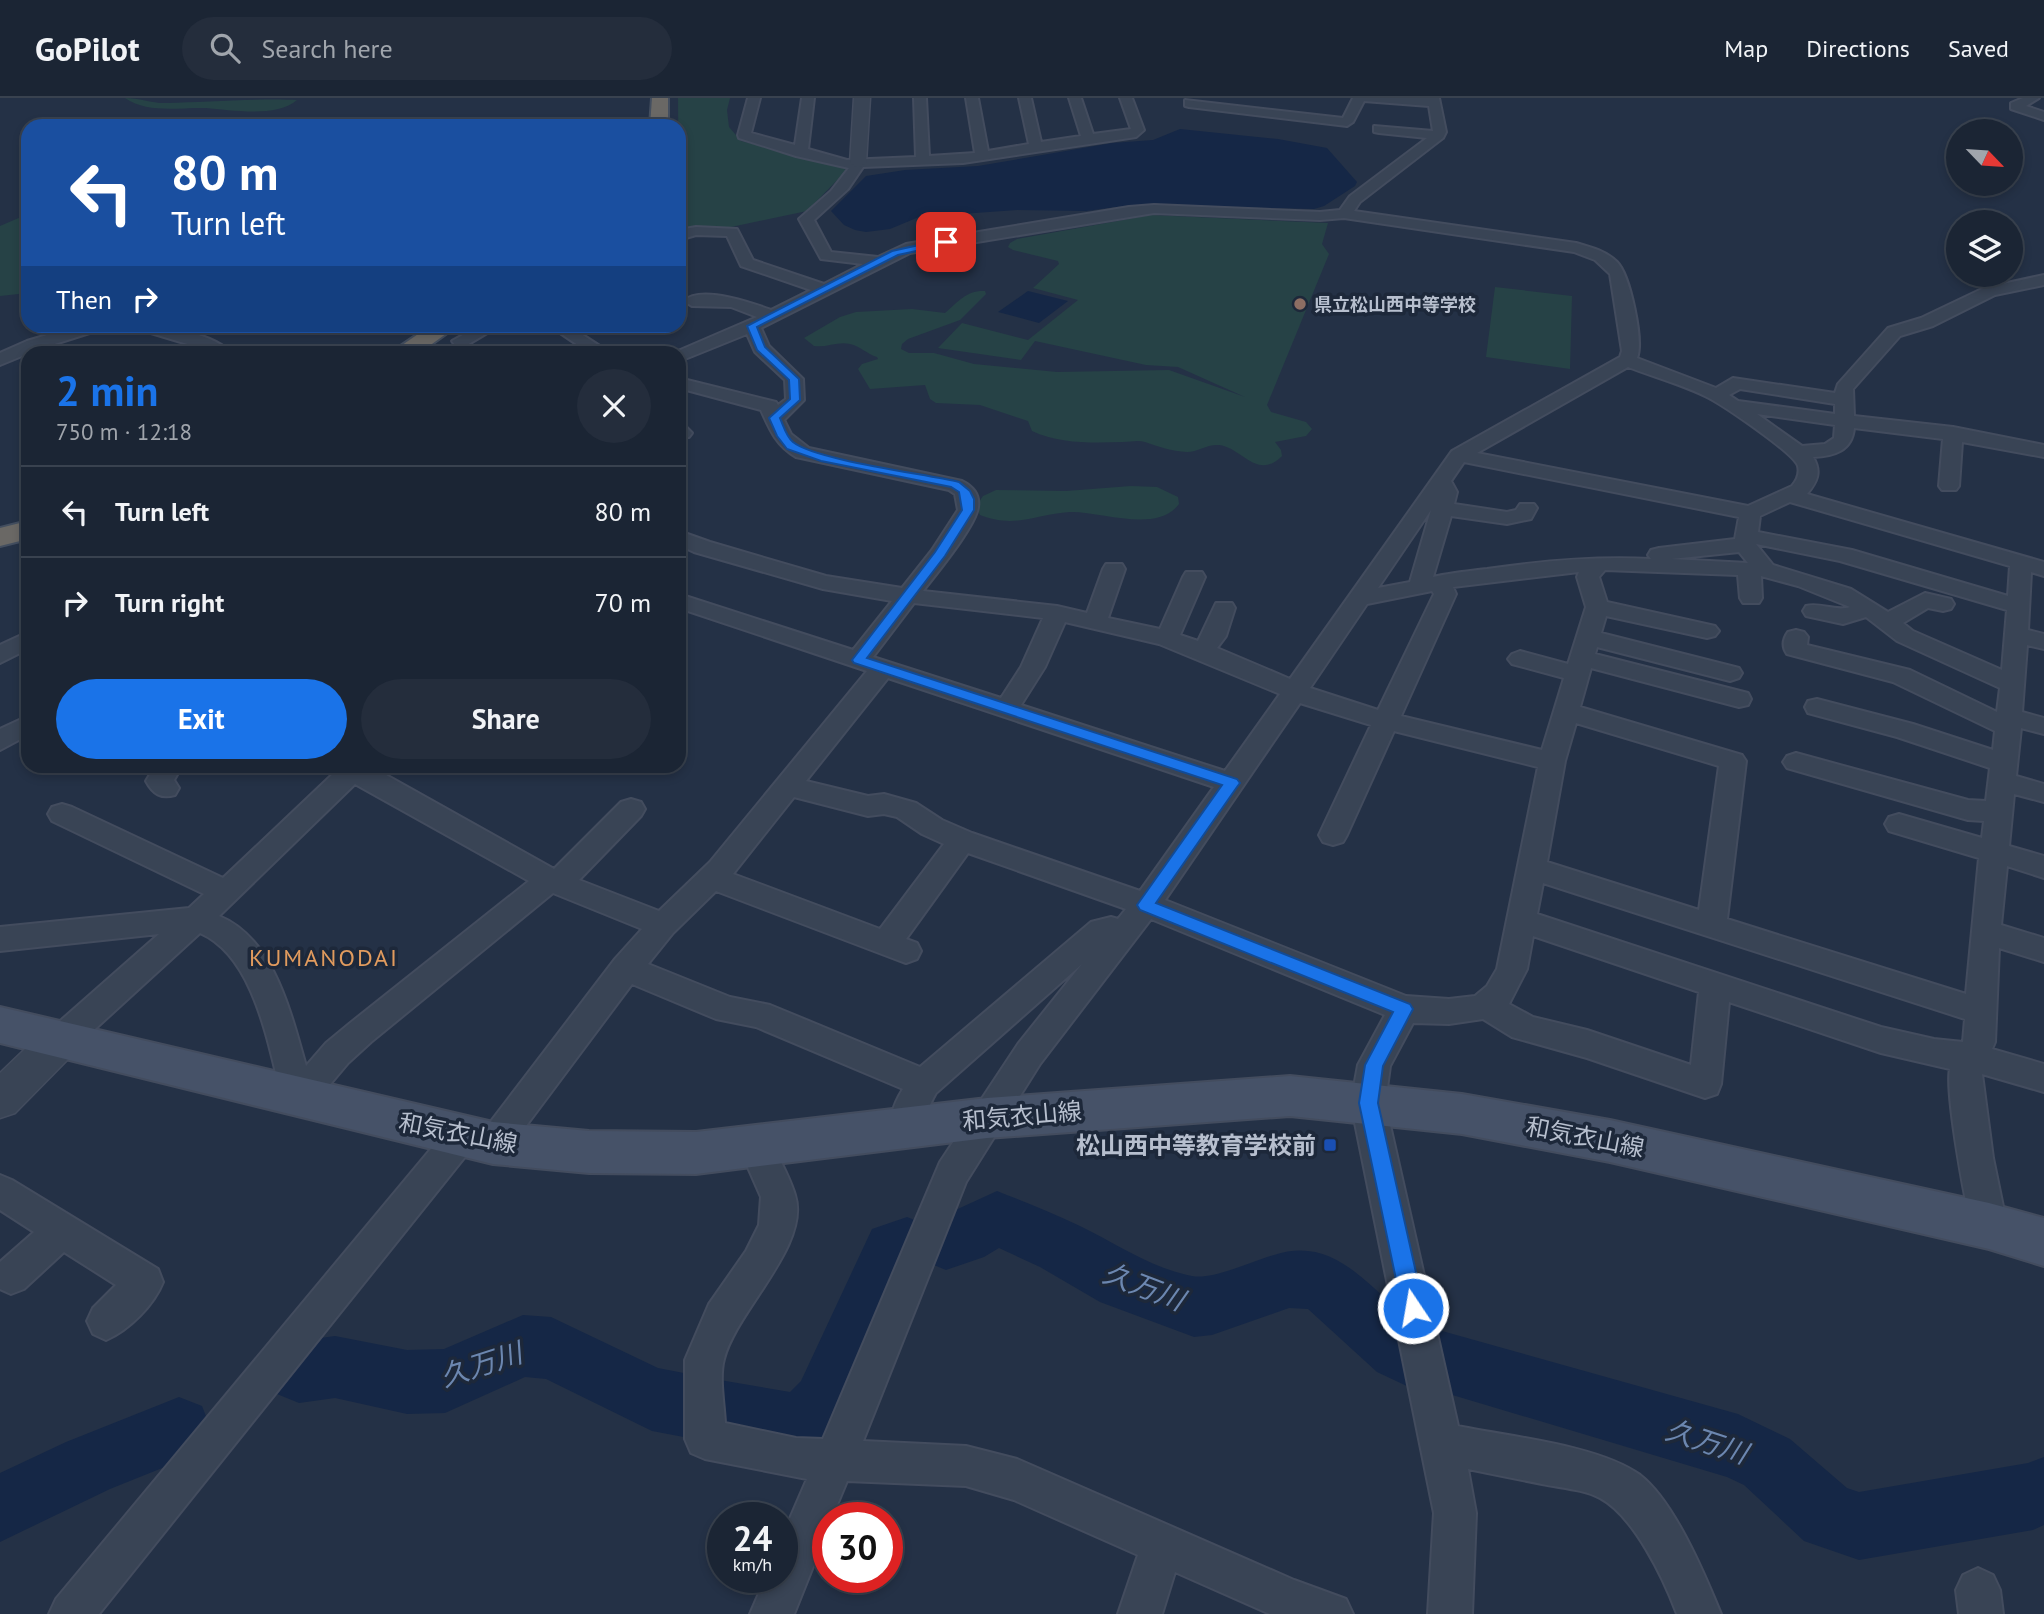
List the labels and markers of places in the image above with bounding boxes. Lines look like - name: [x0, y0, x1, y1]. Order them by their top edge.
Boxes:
- pin: [916, 212, 976, 272]
- place label: 県立松山西中等学校: [1314, 293, 1476, 316]
- marker: 県立松山西中等学校: [1292, 296, 1308, 312]
- place label: 松山西中等教育学校前: [1076, 1130, 1316, 1161]
- marker: 松山西中等教育学校前: [1322, 1137, 1338, 1153]

